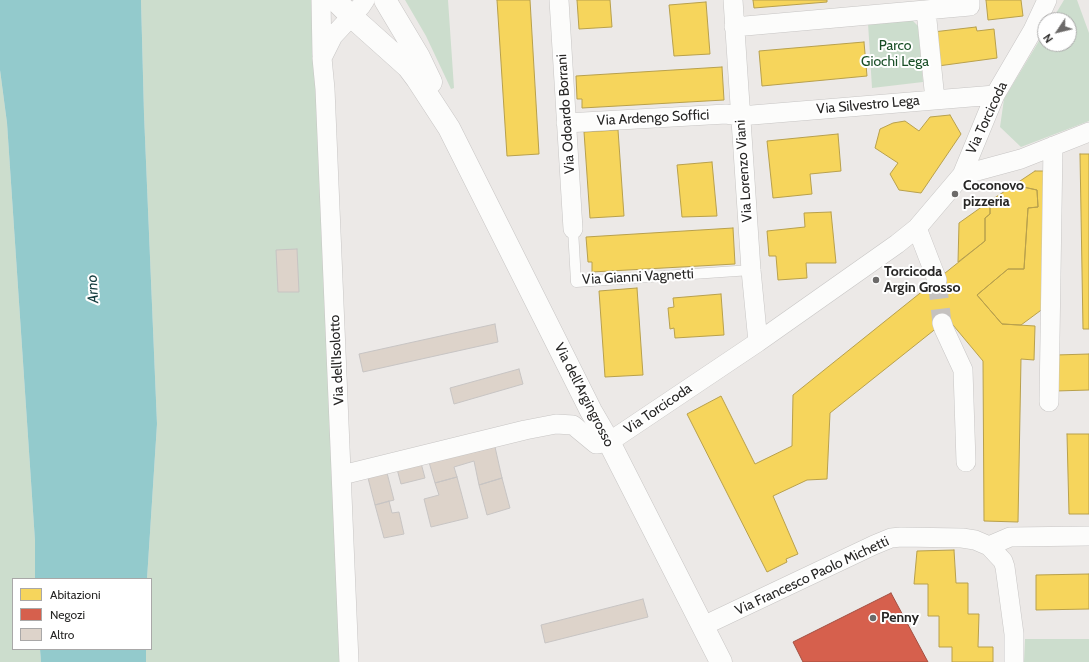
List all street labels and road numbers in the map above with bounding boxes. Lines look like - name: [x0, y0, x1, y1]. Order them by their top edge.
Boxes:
- street label: Via Odoardo Borrani: [553, 54, 579, 174]
- street label: Via Torcicoda: [963, 79, 1011, 157]
- street label: Via Silvestro Lega: [816, 92, 920, 118]
- street label: Via Ardengo Soffici: [596, 107, 710, 129]
- street label: Via Lorenzo Viani: [732, 119, 756, 223]
- street label: Via Gianni Vagnetti: [582, 266, 694, 288]
- street label: Via dell'Isolotto: [326, 314, 348, 406]
- street label: Via dell'Argingrosso: [551, 340, 617, 450]
- street label: Via Torcicoda: [621, 380, 695, 438]
- street label: Via Francesco Paolo Michetti: [732, 533, 892, 619]

